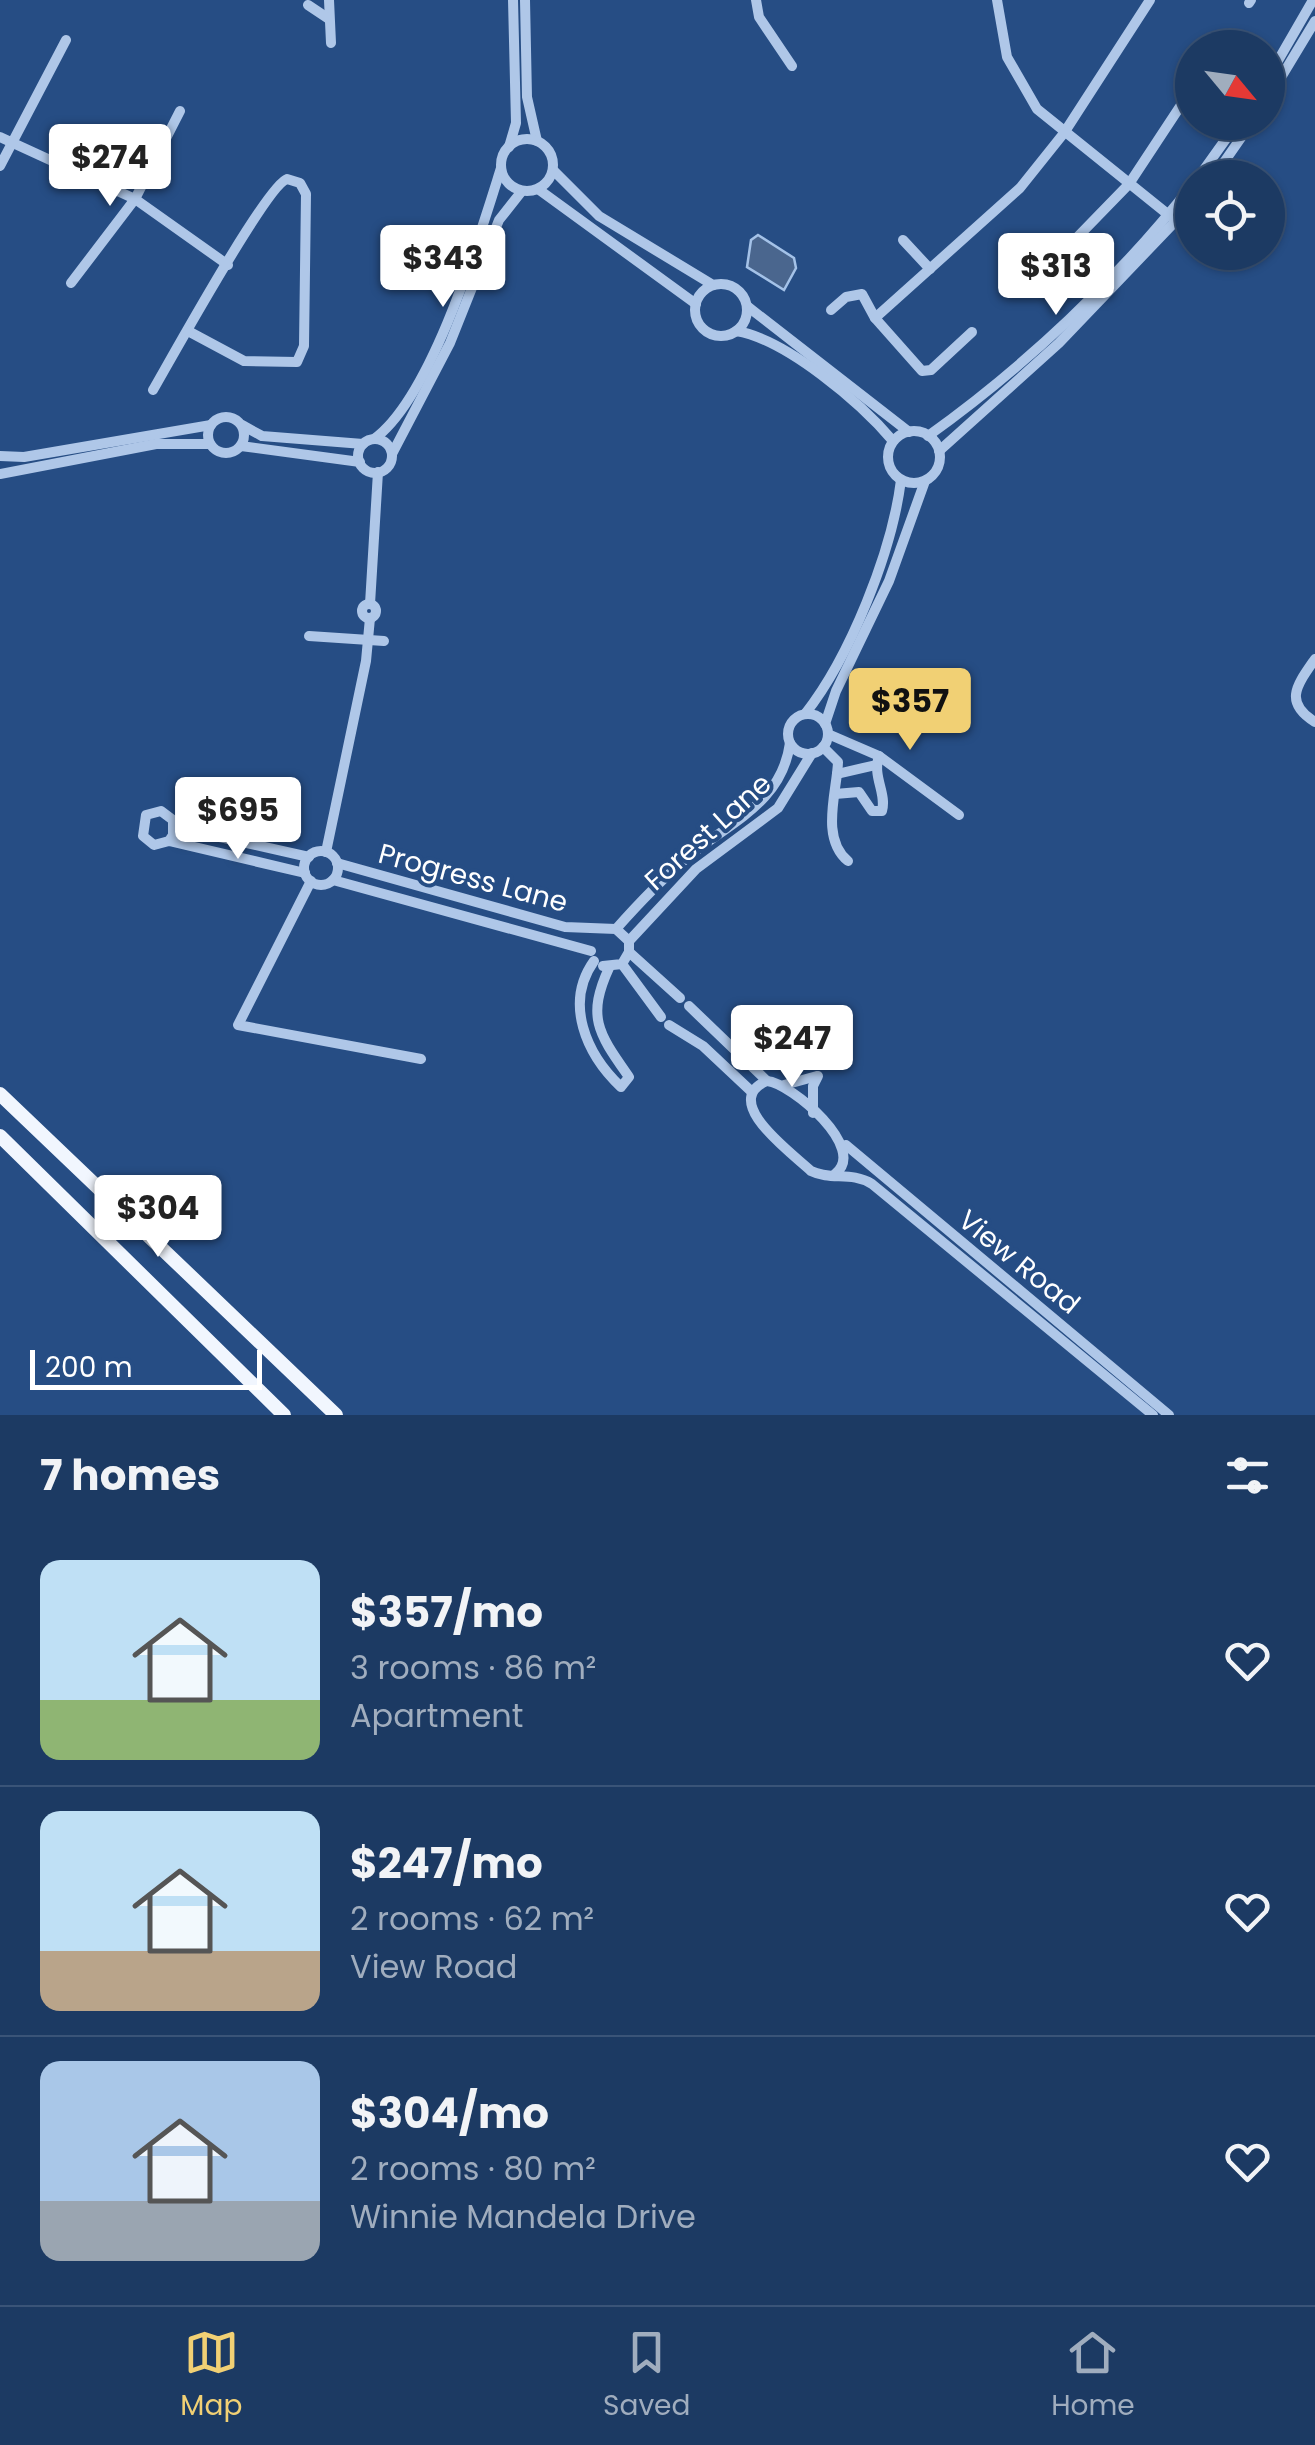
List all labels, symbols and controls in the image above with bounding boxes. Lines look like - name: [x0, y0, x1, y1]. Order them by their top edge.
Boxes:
- north arrow: [1175, 30, 1285, 140]
- map controls: [1175, 30, 1285, 270]
- pin: $274: [51, 124, 169, 209]
- text: $274: [71, 134, 149, 179]
- button: locate: [1175, 160, 1285, 270]
- pin: $343: [384, 225, 502, 310]
- pin: $313: [997, 233, 1115, 318]
- text: $343: [402, 235, 484, 280]
- text: $313: [1020, 243, 1092, 288]
- pin: $357: [851, 668, 969, 753]
- text: $357: [871, 678, 949, 723]
- street label: Forest Lane: [636, 765, 780, 899]
- pin: $695: [179, 777, 297, 862]
- text: $695: [197, 787, 279, 832]
- street label: Progress Lane: [374, 834, 572, 922]
- pin: $247: [733, 1005, 851, 1090]
- text: $247: [753, 1015, 831, 1060]
- pin: $304: [99, 1175, 217, 1260]
- text: $304: [117, 1185, 199, 1230]
- street label: View Road: [950, 1201, 1088, 1323]
- scale bar: [30, 1345, 262, 1390]
- text: 200 m: [45, 1348, 133, 1387]
- text: 7 homes: [40, 1446, 220, 1505]
- icon: filters: [1220, 1448, 1275, 1503]
- text: $357/mo: [350, 1583, 543, 1642]
- icon: home: [120, 1600, 240, 1720]
- icon: heart: [1220, 1633, 1275, 1688]
- text: 3 rooms · 86 m²: [350, 1645, 596, 1690]
- text: Apartment: [350, 1693, 523, 1738]
- text: $247/mo: [350, 1834, 543, 1893]
- icon: home: [120, 1851, 240, 1971]
- icon: heart: [1220, 1884, 1275, 1939]
- text: 2 rooms · 62 m²: [350, 1896, 594, 1941]
- text: View Road: [350, 1944, 517, 1989]
- text: $304/mo: [350, 2084, 549, 2143]
- icon: home: [120, 2101, 240, 2221]
- icon: heart: [1220, 2134, 1275, 2189]
- text: 2 rooms · 80 m²: [350, 2146, 596, 2191]
- text: Winnie Mandela Drive: [350, 2194, 696, 2239]
- tab: Map: [180, 2325, 242, 2427]
- tab: Saved: [603, 2325, 690, 2427]
- tab: Home: [1051, 2325, 1135, 2427]

